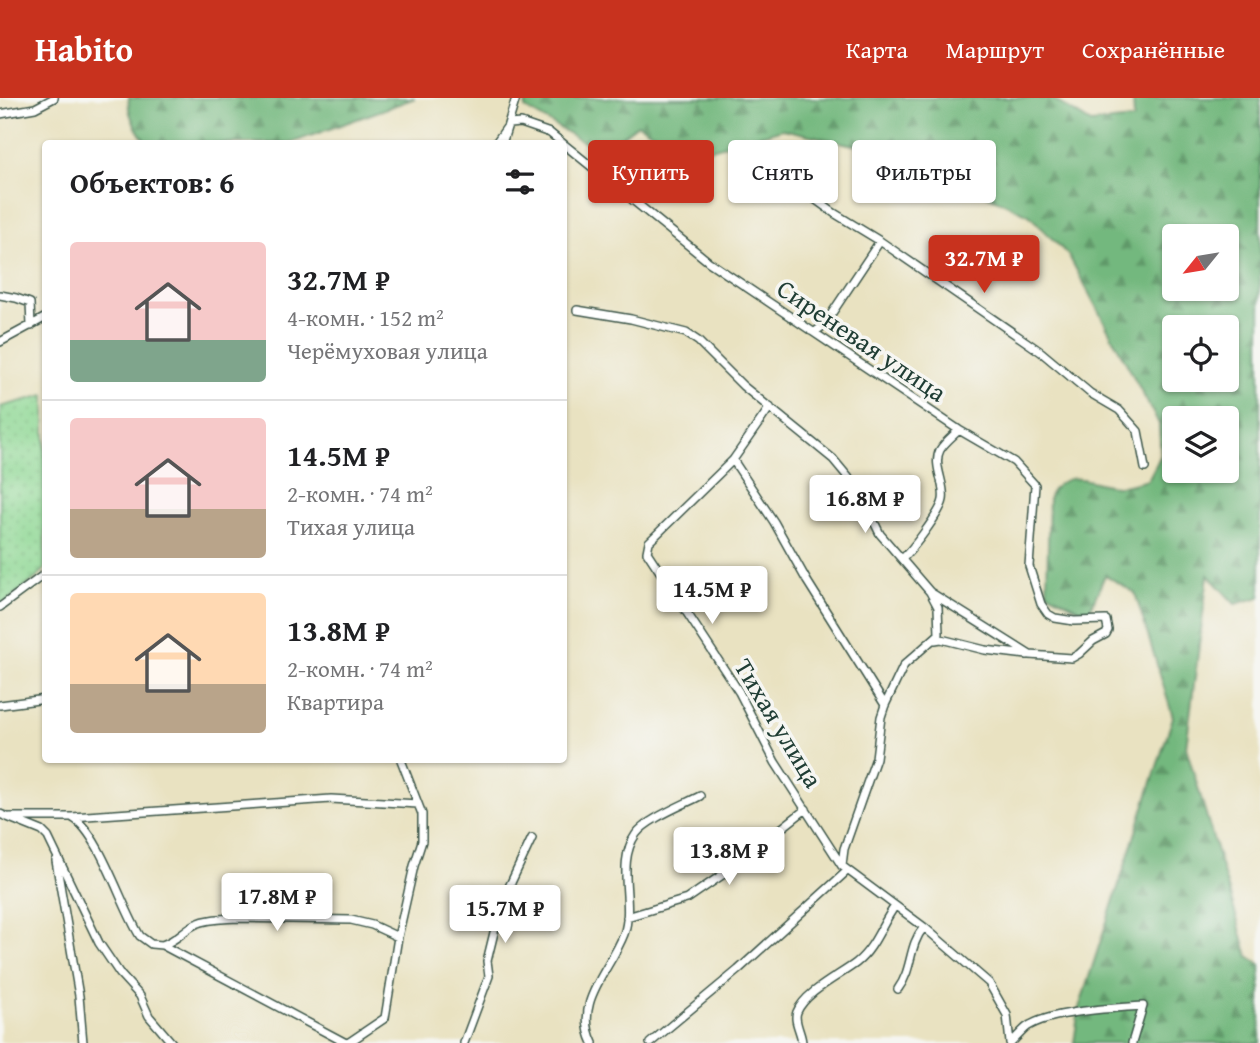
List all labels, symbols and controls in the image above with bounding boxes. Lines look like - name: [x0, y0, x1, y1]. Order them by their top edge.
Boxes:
- text: Habito: [35, 25, 133, 73]
- text: Карта: [846, 32, 908, 67]
- text: Маршрут: [946, 32, 1044, 67]
- text: Сохранённые: [1082, 32, 1225, 67]
- chip: Купить: [588, 140, 714, 203]
- chip: Снять: [728, 140, 838, 203]
- chip: Фильтры: [852, 140, 996, 203]
- text: Объектов: 6: [70, 160, 234, 204]
- icon: filters: [501, 163, 539, 201]
- north arrow: [1162, 224, 1239, 301]
- map controls: [1162, 224, 1239, 483]
- pin: 32.7M ₽: [919, 236, 1049, 295]
- text: 32.7M ₽: [944, 241, 1024, 274]
- text: 32.7M ₽: [287, 257, 390, 301]
- street label: Сиреневая улица: [769, 269, 955, 412]
- icon: home: [126, 270, 210, 354]
- text: 4-комн. · 152 m²: [287, 301, 444, 334]
- button: locate: [1162, 315, 1239, 392]
- text: Черёмуховая улица: [287, 334, 488, 367]
- button: layers: [1162, 406, 1239, 483]
- text: 14.5M ₽: [287, 433, 390, 477]
- icon: home: [126, 446, 210, 530]
- pin: 16.8M ₽: [800, 476, 930, 535]
- text: 2-комн. · 74 m²: [287, 477, 433, 510]
- text: 16.8M ₽: [825, 481, 905, 514]
- text: Тихая улица: [287, 510, 415, 543]
- pin: 14.5M ₽: [647, 566, 777, 626]
- text: 14.5M ₽: [672, 572, 752, 605]
- text: 13.8M ₽: [287, 608, 390, 652]
- icon: home: [126, 621, 210, 705]
- street label: Тихая улица: [725, 651, 833, 796]
- text: 2-комн. · 74 m²: [287, 652, 433, 685]
- text: Квартира: [287, 685, 384, 718]
- pin: 13.8M ₽: [664, 828, 794, 887]
- text: 13.8M ₽: [689, 833, 769, 866]
- pin: 17.8M ₽: [212, 874, 342, 933]
- text: 17.8M ₽: [237, 879, 317, 912]
- pin: 15.7M ₽: [440, 886, 570, 945]
- text: 15.7M ₽: [465, 891, 545, 924]

